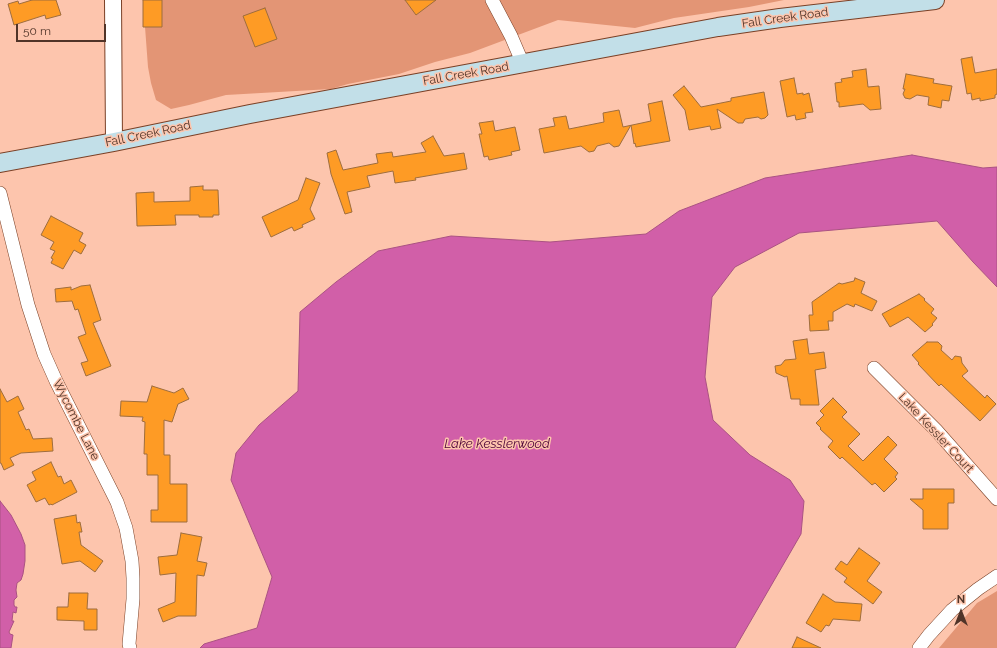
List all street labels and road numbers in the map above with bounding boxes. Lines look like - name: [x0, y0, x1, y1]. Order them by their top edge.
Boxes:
- street label: Fall Creek Road: [741, 5, 829, 31]
- street label: Fall Creek Road: [422, 59, 510, 89]
- street label: Fall Creek Road: [104, 118, 192, 150]
- street label: Wycombe Lane: [50, 377, 102, 463]
- street label: Lake Kessler Court: [895, 390, 977, 476]

